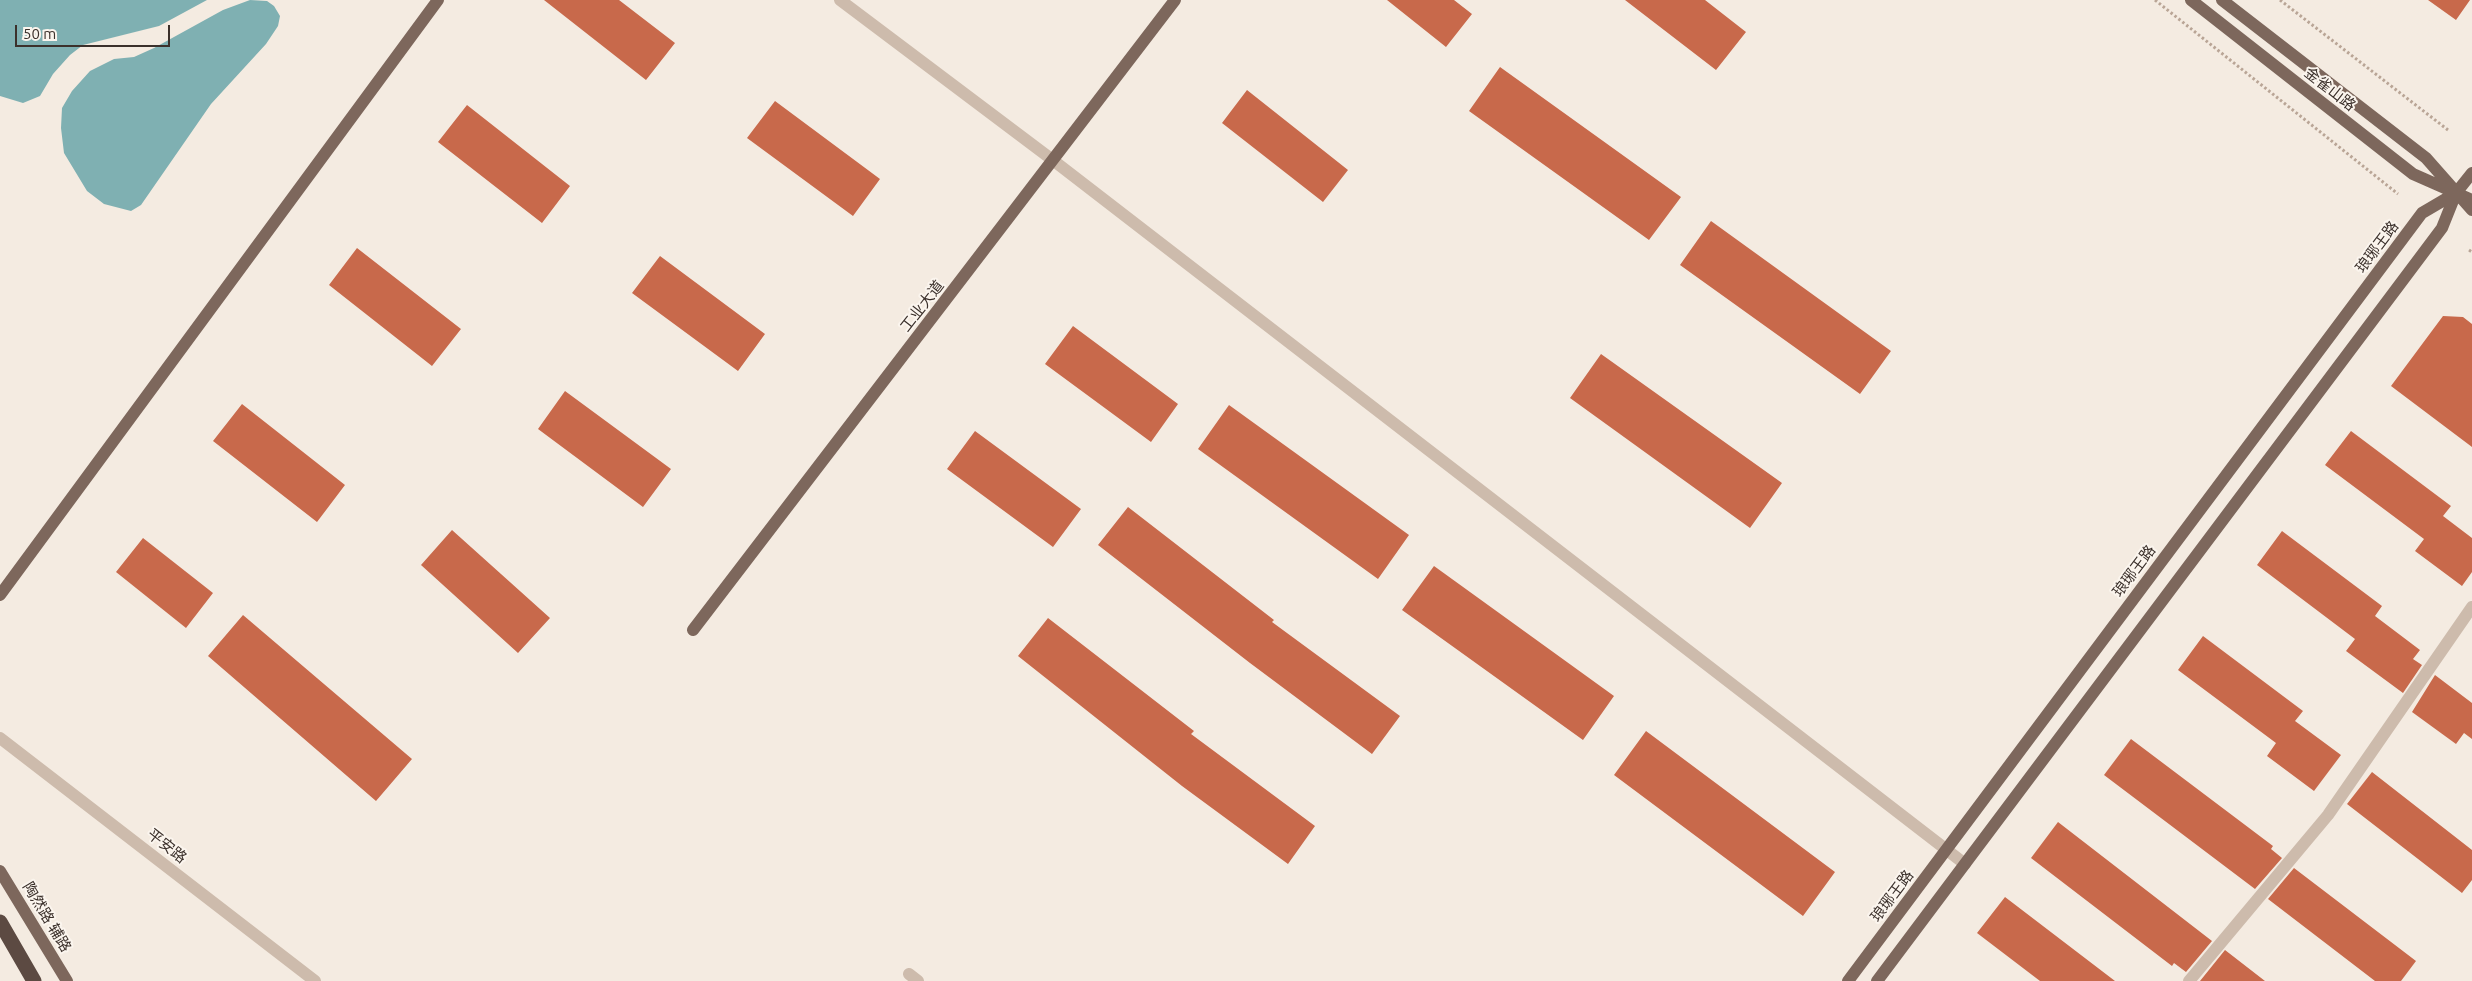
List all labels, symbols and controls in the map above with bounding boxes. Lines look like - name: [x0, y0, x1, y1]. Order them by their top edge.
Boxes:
- scale bar: [18, 15, 172, 47]
- text: 50 m: [23, 25, 56, 42]
- street label: 金雀山路: [2301, 63, 2359, 115]
- street label: 琅琊王路: [2352, 218, 2402, 276]
- street label: 工业大道: [896, 277, 948, 335]
- street label: 琅琊王路: [2109, 542, 2159, 600]
- street label: 平安路: [144, 825, 190, 867]
- street label: 琅琊王路: [1867, 867, 1917, 925]
- street label: 陶然路 辅路: [19, 879, 75, 955]

